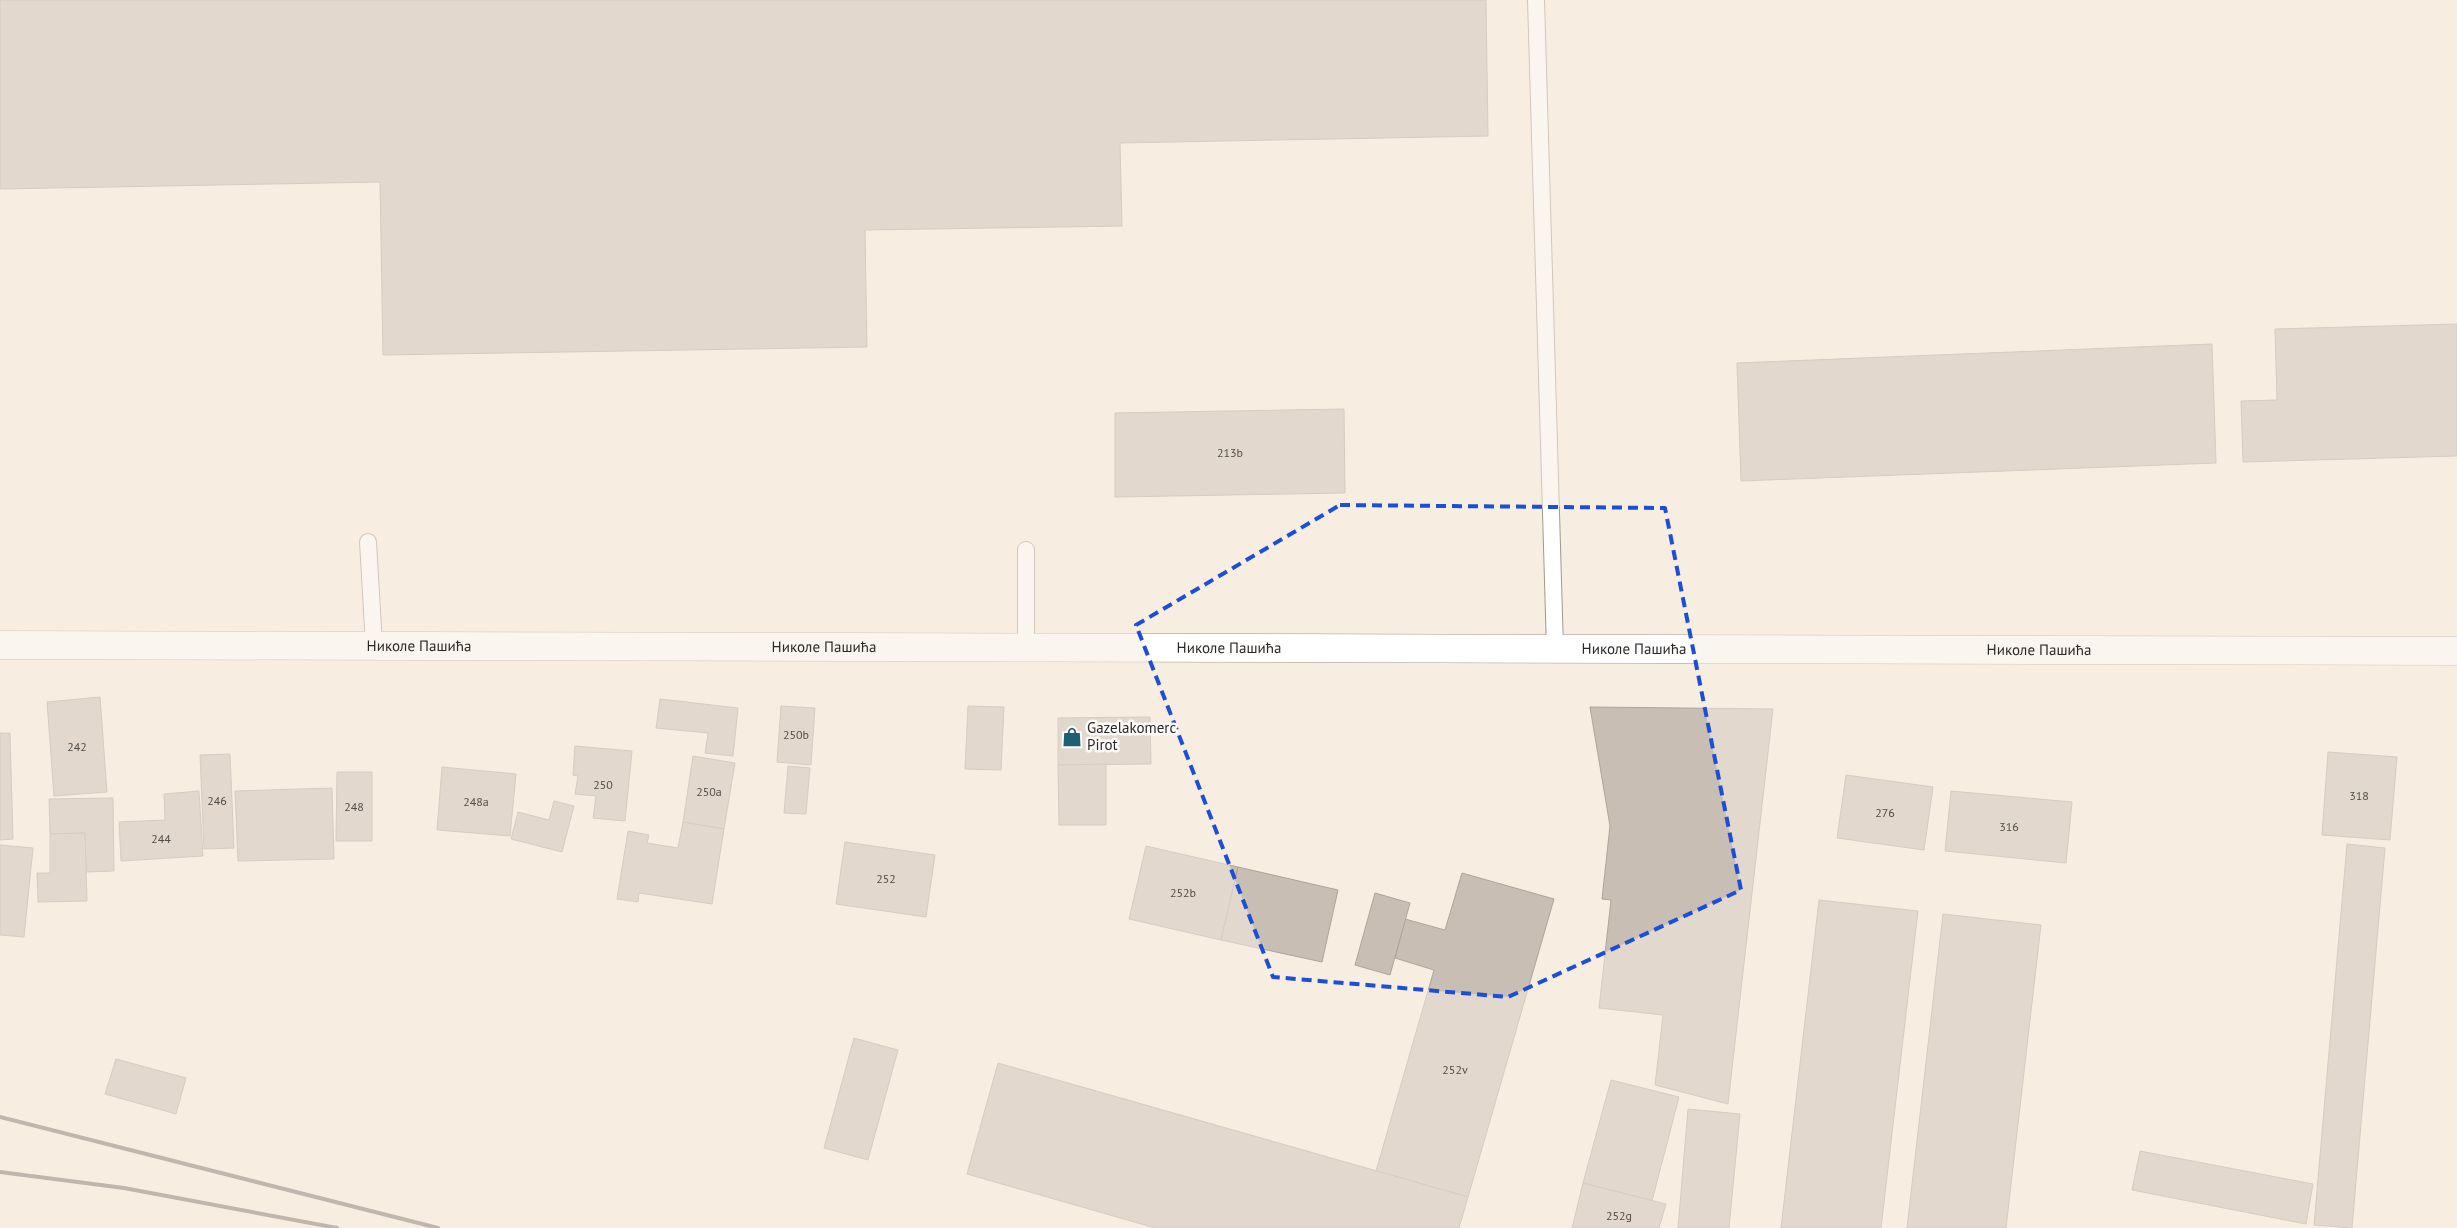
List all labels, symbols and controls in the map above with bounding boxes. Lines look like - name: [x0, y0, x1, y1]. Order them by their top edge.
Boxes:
- house number: 213b: [1217, 445, 1243, 460]
- street label: Николе Пашића: [367, 636, 471, 655]
- street label: Николе Пашића: [772, 637, 876, 656]
- street label: Николе Пашића: [1177, 638, 1281, 657]
- street label: Николе Пашића: [1582, 639, 1686, 658]
- street label: Николе Пашића: [1987, 640, 2091, 659]
- place label: Gazelakomerc Pirot: [1087, 718, 1176, 754]
- shop icon: Gazelakomerc Pirot: [1061, 726, 1083, 748]
- house number: 250b: [783, 727, 809, 742]
- house number: 242: [67, 739, 87, 754]
- house number: 250: [593, 777, 613, 792]
- house number: 250a: [696, 784, 722, 799]
- house number: 318: [2349, 788, 2369, 803]
- house number: 246: [207, 793, 227, 808]
- house number: 248a: [463, 794, 489, 809]
- house number: 248: [344, 799, 364, 814]
- house number: 276: [1875, 805, 1895, 820]
- house number: 316: [1999, 819, 2019, 834]
- house number: 244: [151, 831, 171, 846]
- house number: 252: [876, 871, 896, 886]
- house number: 252b: [1170, 885, 1196, 900]
- house number: 252v: [1442, 1062, 1468, 1077]
- house number: 252g: [1606, 1208, 1632, 1223]

